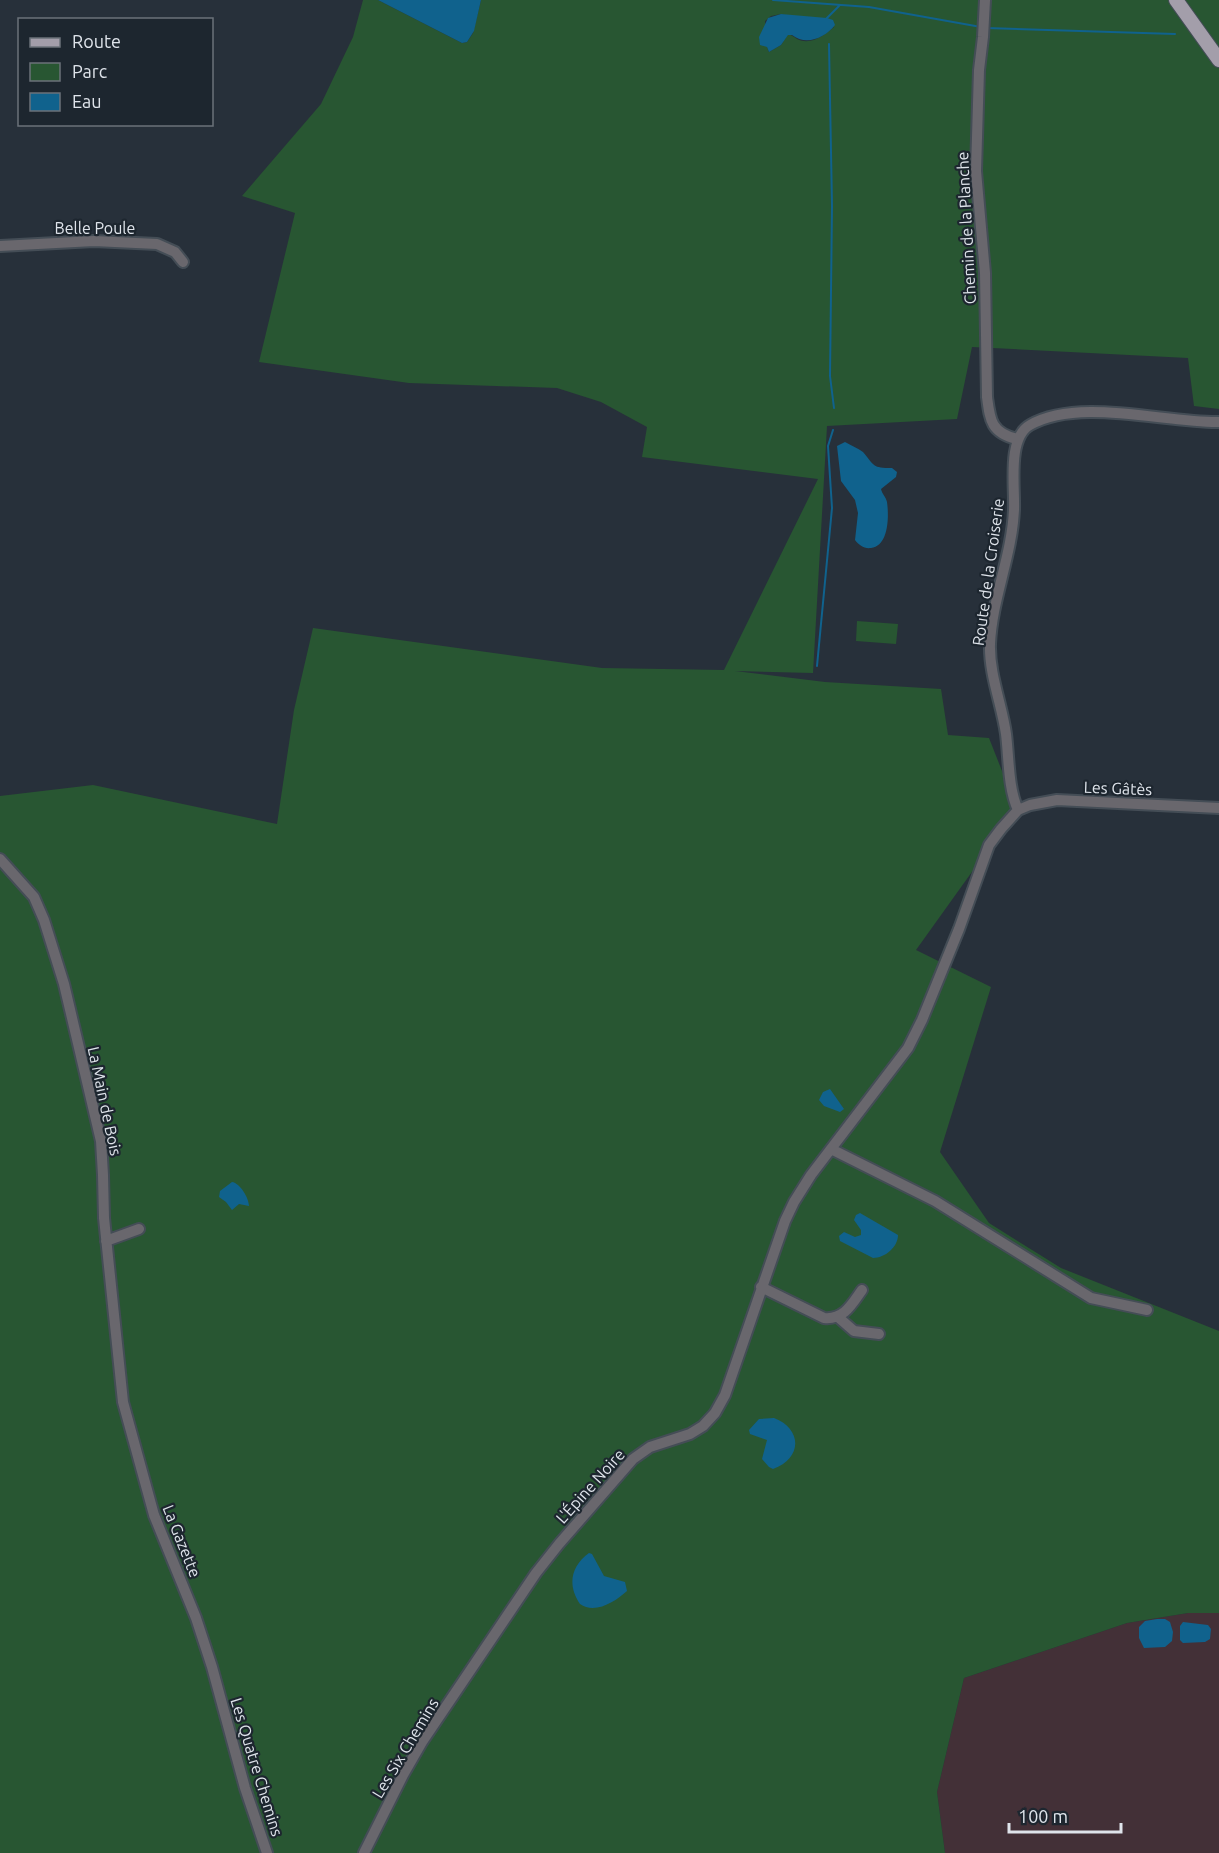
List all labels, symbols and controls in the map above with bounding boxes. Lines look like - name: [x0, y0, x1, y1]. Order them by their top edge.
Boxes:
- legend: [18, 18, 213, 126]
- text: Route: [72, 31, 121, 51]
- text: Parc: [72, 61, 107, 81]
- text: Eau: [72, 91, 102, 111]
- street label: Chemin de la Planche: [953, 151, 979, 305]
- street label: Belle Poule: [55, 219, 135, 237]
- street label: Route de la Croiserie: [969, 497, 1007, 647]
- street label: Les Gâtès: [1083, 778, 1153, 798]
- street label: La Main de Bois: [85, 1045, 125, 1157]
- street label: L'Épine Noire: [550, 1444, 628, 1527]
- street label: La Gazette: [159, 1502, 205, 1580]
- street label: Les Six Chemins: [368, 1695, 442, 1801]
- street label: Les Quatre Chemins: [227, 1696, 287, 1838]
- scale bar: [1009, 1796, 1122, 1834]
- text: 100 m: [1018, 1806, 1068, 1826]

